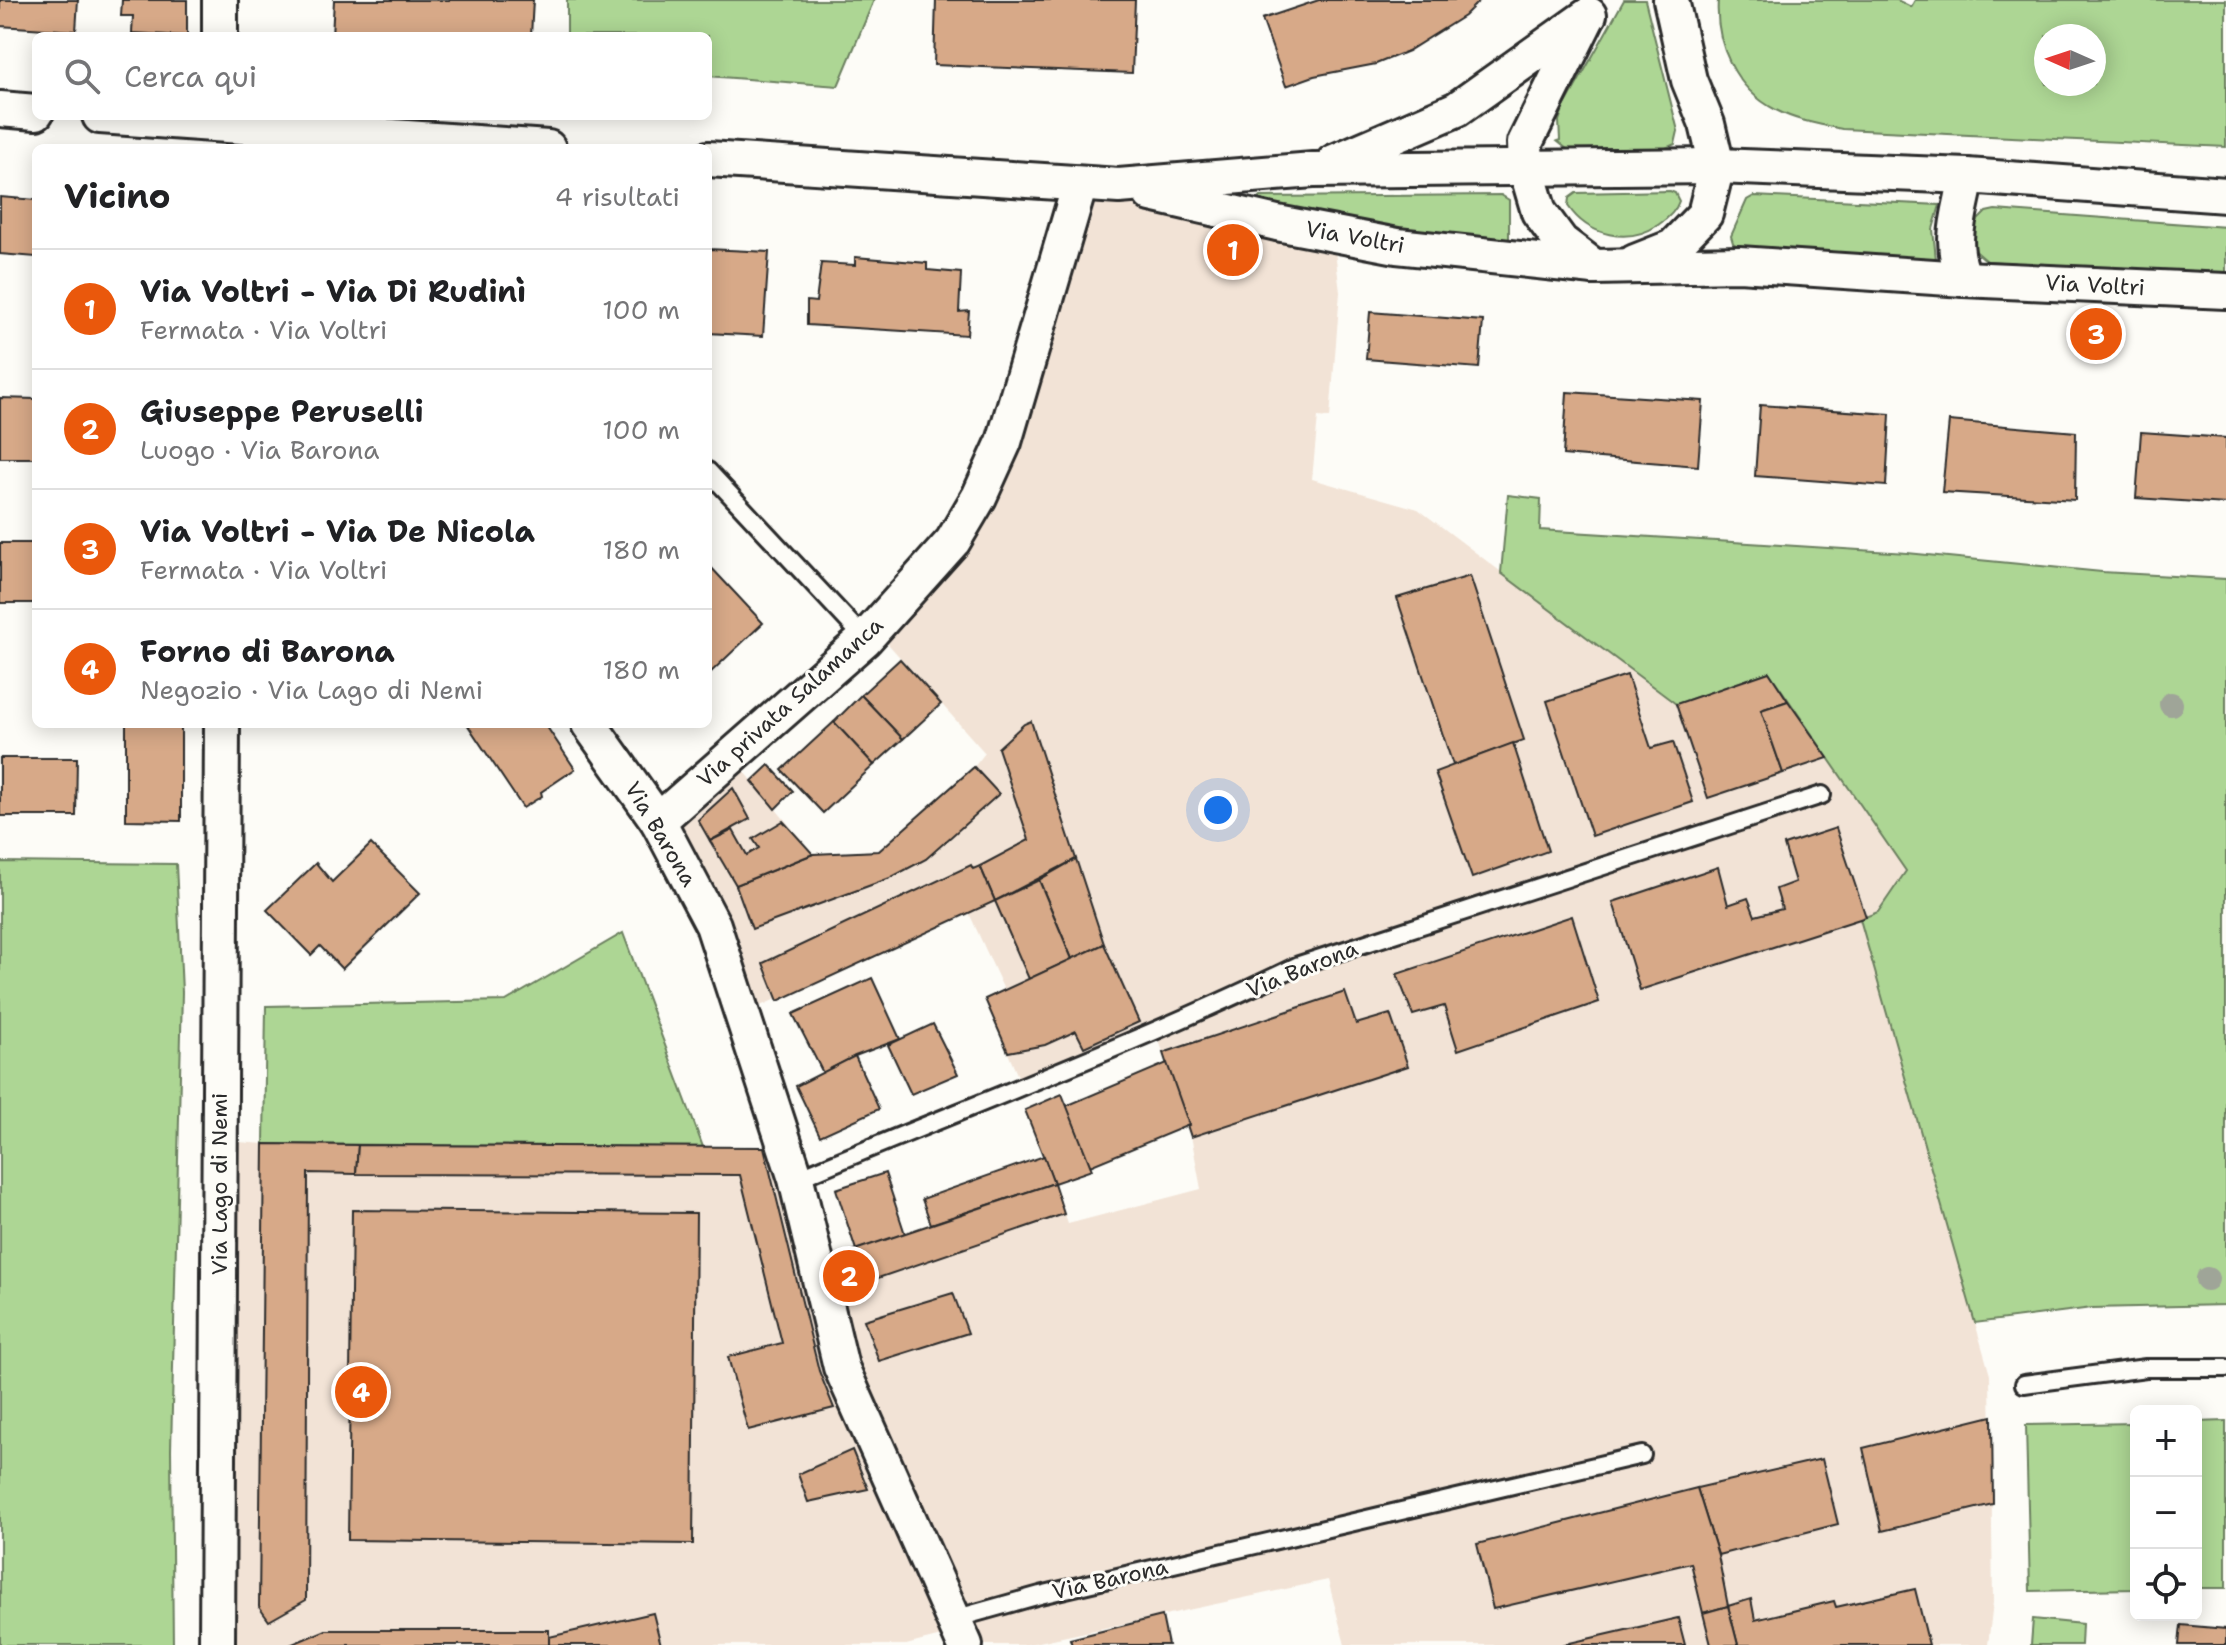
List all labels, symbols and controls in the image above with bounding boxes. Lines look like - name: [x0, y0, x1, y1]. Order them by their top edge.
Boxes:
- north arrow: [2034, 24, 2106, 96]
- search box: [32, 32, 712, 120]
- icon: search: [60, 54, 104, 98]
- text: Cerca qui: [124, 56, 257, 97]
- text: Vicino: [64, 173, 171, 219]
- text: 4 risultati: [555, 179, 680, 214]
- street label: Via Voltri: [1303, 214, 1407, 260]
- pin: 1: [1207, 220, 1259, 280]
- street label: Via Voltri: [2044, 268, 2146, 302]
- text: Via Voltri - Via Di Rudinì: [140, 271, 526, 312]
- text: 1: [84, 292, 96, 327]
- text: 100 m: [602, 292, 680, 327]
- pin: 3: [2070, 304, 2122, 364]
- text: Fermata · Via Voltri: [140, 312, 387, 347]
- text: Giuseppe Peruselli: [140, 391, 424, 432]
- text: 2: [81, 412, 99, 447]
- text: 100 m: [602, 412, 680, 447]
- text: Luogo · Via Barona: [140, 432, 379, 467]
- text: Via Voltri - Via De Nicola: [140, 511, 535, 552]
- text: 3: [81, 532, 99, 567]
- text: 180 m: [602, 532, 680, 567]
- text: Fermata · Via Voltri: [140, 552, 387, 587]
- street label: Via privata Salamanca: [691, 610, 889, 793]
- text: Forno di Barona: [140, 631, 395, 672]
- text: 4: [81, 652, 99, 687]
- text: 180 m: [602, 652, 680, 687]
- text: Negozio · Via Lago di Nemi: [140, 672, 483, 707]
- street label: Via Barona: [618, 776, 704, 892]
- your location: [1198, 790, 1238, 830]
- street label: Via Barona: [1242, 933, 1362, 1004]
- street label: Via Lago di Nemi: [205, 1093, 234, 1275]
- pin: 2: [823, 1246, 875, 1306]
- pin: 4: [335, 1362, 387, 1422]
- map controls: [2130, 1405, 2202, 1621]
- button: +: [2130, 1405, 2202, 1477]
- button: −: [2130, 1477, 2202, 1549]
- button: locate: [2130, 1549, 2202, 1621]
- street label: Via Barona: [1049, 1552, 1171, 1606]

